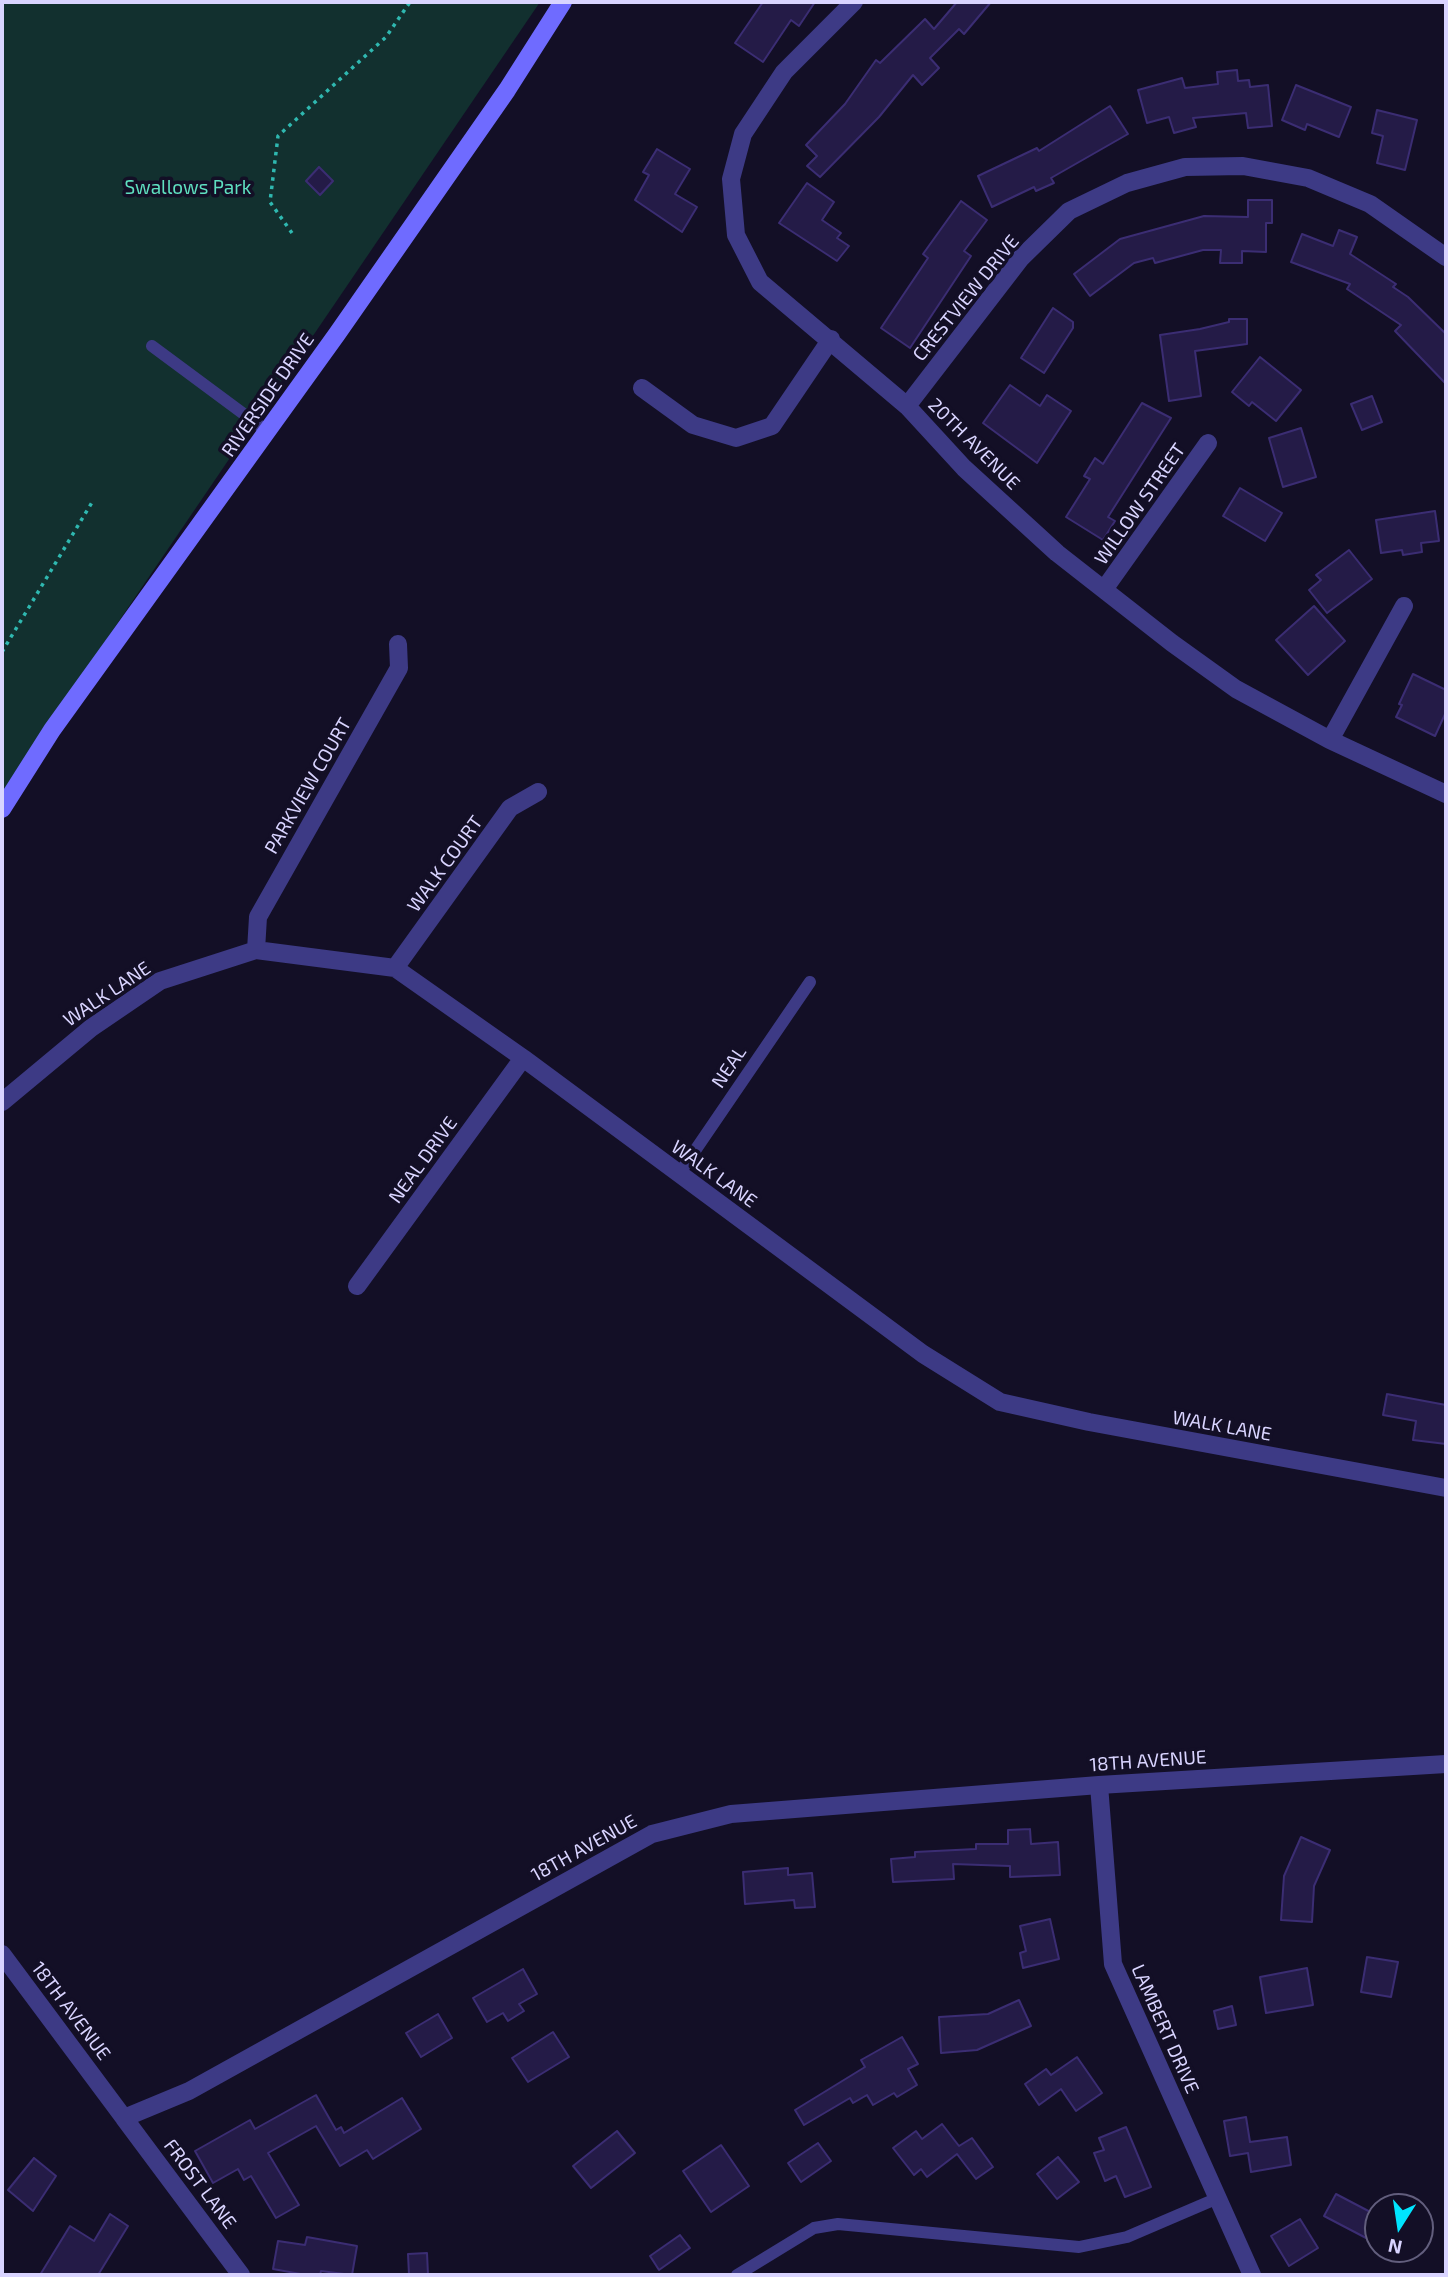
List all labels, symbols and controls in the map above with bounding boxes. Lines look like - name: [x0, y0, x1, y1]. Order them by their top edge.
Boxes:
- park label: Swallows Park: [124, 177, 252, 199]
- street label: CRESTVIEW DRIVE: [908, 230, 1024, 366]
- street label: RIVERSIDE DRIVE: [217, 329, 319, 461]
- street label: 20TH AVENUE: [923, 393, 1025, 495]
- street label: WILLOW STREET: [1090, 439, 1190, 569]
- street label: PARKVIEW COURT: [260, 714, 356, 858]
- street label: WALK COURT: [403, 812, 487, 916]
- street label: WALK LANE: [59, 957, 155, 1031]
- street label: NEAL: [707, 1042, 751, 1092]
- street label: NEAL DRIVE: [384, 1112, 462, 1208]
- street label: WALK LANE: [667, 1135, 761, 1213]
- street label: WALK LANE: [1171, 1406, 1273, 1446]
- street label: 18TH AVENUE: [1089, 1746, 1207, 1776]
- street label: 18TH AVENUE: [527, 1810, 641, 1886]
- street label: 18TH AVENUE: [27, 1957, 115, 2065]
- street label: LAMBERT DRIVE: [1126, 1961, 1204, 2097]
- street label: FROST LANE: [159, 2135, 241, 2233]
- north arrow: [1364, 2193, 1434, 2263]
- text: N: [1386, 2234, 1404, 2260]

